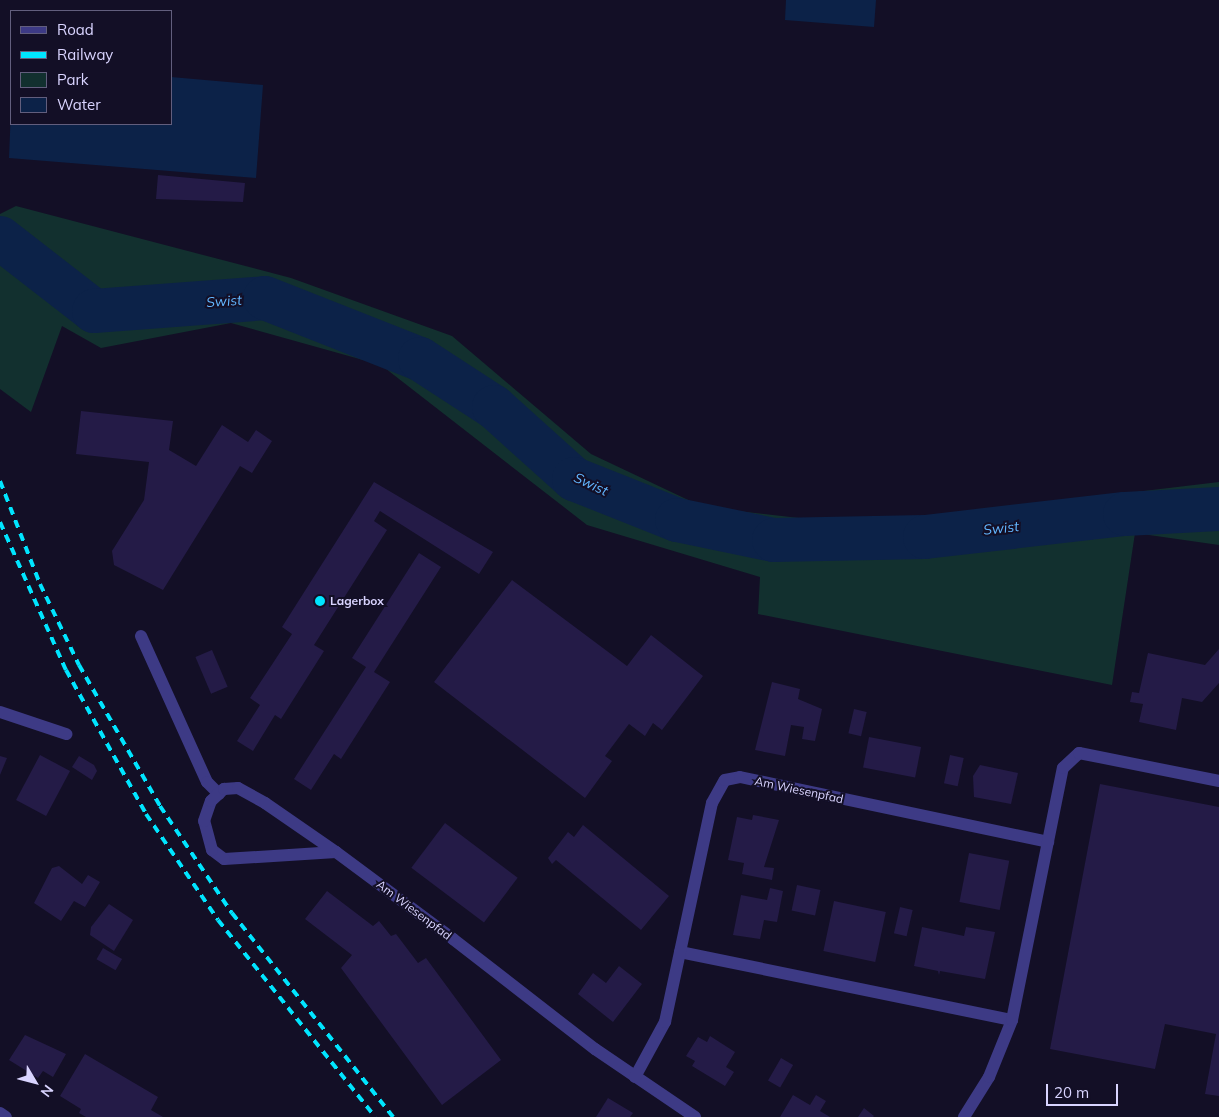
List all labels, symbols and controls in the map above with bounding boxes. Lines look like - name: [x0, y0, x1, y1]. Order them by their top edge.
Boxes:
- legend: [10, 10, 172, 125]
- text: Road: [57, 20, 94, 39]
- text: Railway: [57, 45, 113, 64]
- text: Park: [57, 70, 89, 89]
- text: Water: [57, 95, 101, 114]
- water label: Swist: [206, 291, 242, 311]
- water label: Swist: [571, 469, 611, 499]
- water label: Swist: [982, 518, 1020, 538]
- place label: Lagerbox: [330, 594, 384, 608]
- marker: Lagerbox: [314, 595, 326, 607]
- street label: Am Wiesenpfad: [753, 774, 845, 806]
- street label: Am Wiesenpfad: [374, 877, 454, 943]
- north arrow: [10, 1057, 60, 1107]
- scale bar: [1049, 1074, 1122, 1106]
- text: N: [37, 1081, 57, 1101]
- text: 20 m: [1054, 1083, 1089, 1102]

